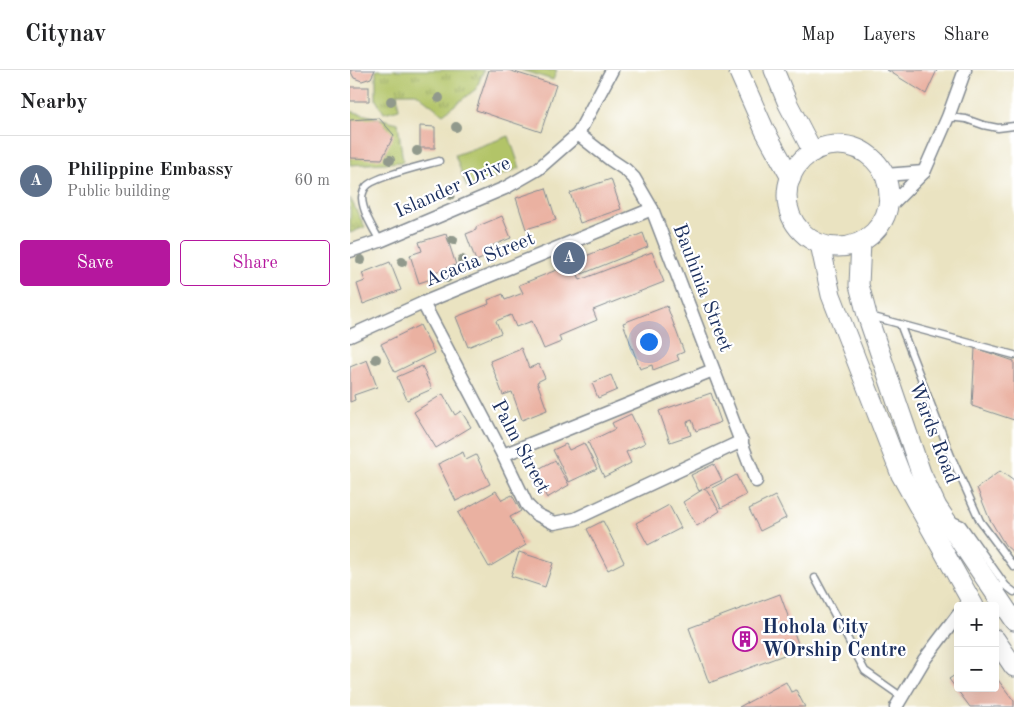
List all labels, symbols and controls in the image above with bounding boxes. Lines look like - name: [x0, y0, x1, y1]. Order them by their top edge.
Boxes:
- text: Citynav: [25, 23, 106, 47]
- text: Map: [801, 26, 835, 44]
- text: Layers: [863, 26, 915, 44]
- text: Share: [943, 26, 989, 44]
- text: Nearby: [20, 92, 88, 113]
- street label: Islander Drive: [392, 154, 514, 222]
- text: Philippine Embassy: [67, 161, 234, 180]
- text: A: [30, 173, 42, 189]
- text: 60 m: [294, 173, 330, 189]
- text: Public building: [67, 184, 170, 200]
- street label: Bauhinia Street: [668, 221, 736, 355]
- street label: Acacia Street: [422, 229, 538, 291]
- pin: A: [553, 239, 585, 277]
- button: Save: [20, 240, 170, 286]
- button: Share: [180, 240, 330, 286]
- your location: [636, 329, 662, 355]
- street label: Wards Road: [904, 379, 962, 487]
- street label: Palm Street: [487, 397, 553, 497]
- map controls: [954, 602, 999, 692]
- button: +: [954, 602, 999, 647]
- place label: Hohola City WOrship Centre: [762, 618, 907, 661]
- building icon: Hohola City WOrship Centre: [732, 626, 758, 652]
- button: −: [954, 647, 999, 692]

